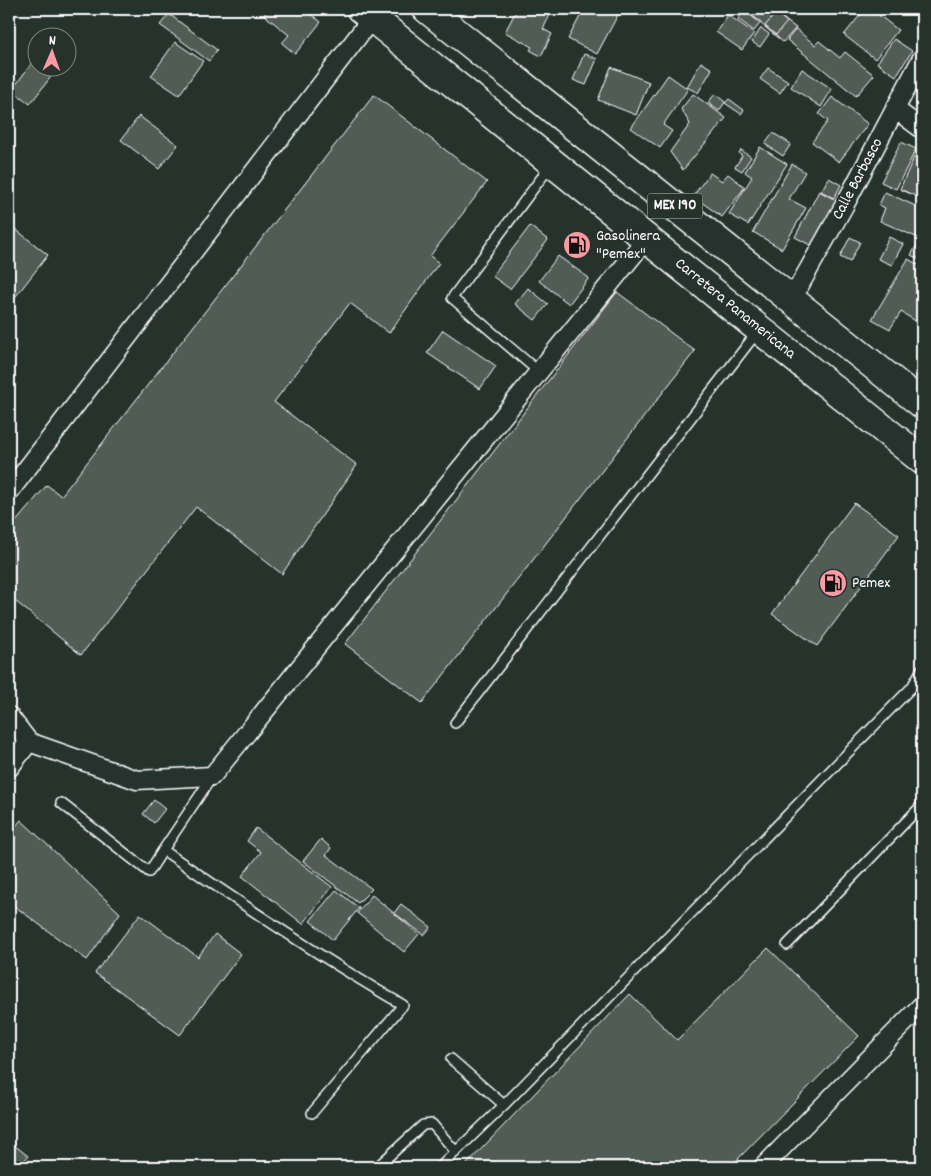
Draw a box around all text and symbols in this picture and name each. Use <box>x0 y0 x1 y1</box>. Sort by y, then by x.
north arrow <box>28 28 78 78</box>
text: N <box>49 31 56 51</box>
street label: Calle Barbasco <box>827 134 889 224</box>
road number: MEX 190 <box>648 194 702 218</box>
place label: Gasolinera "Pemex" <box>596 225 661 266</box>
fuel station icon: Gasolinera "Pemex" <box>562 230 592 260</box>
street label: Carretera Panamericana <box>670 253 801 365</box>
fuel station icon: Pemex <box>818 568 848 598</box>
place label: Pemex <box>852 572 890 595</box>

